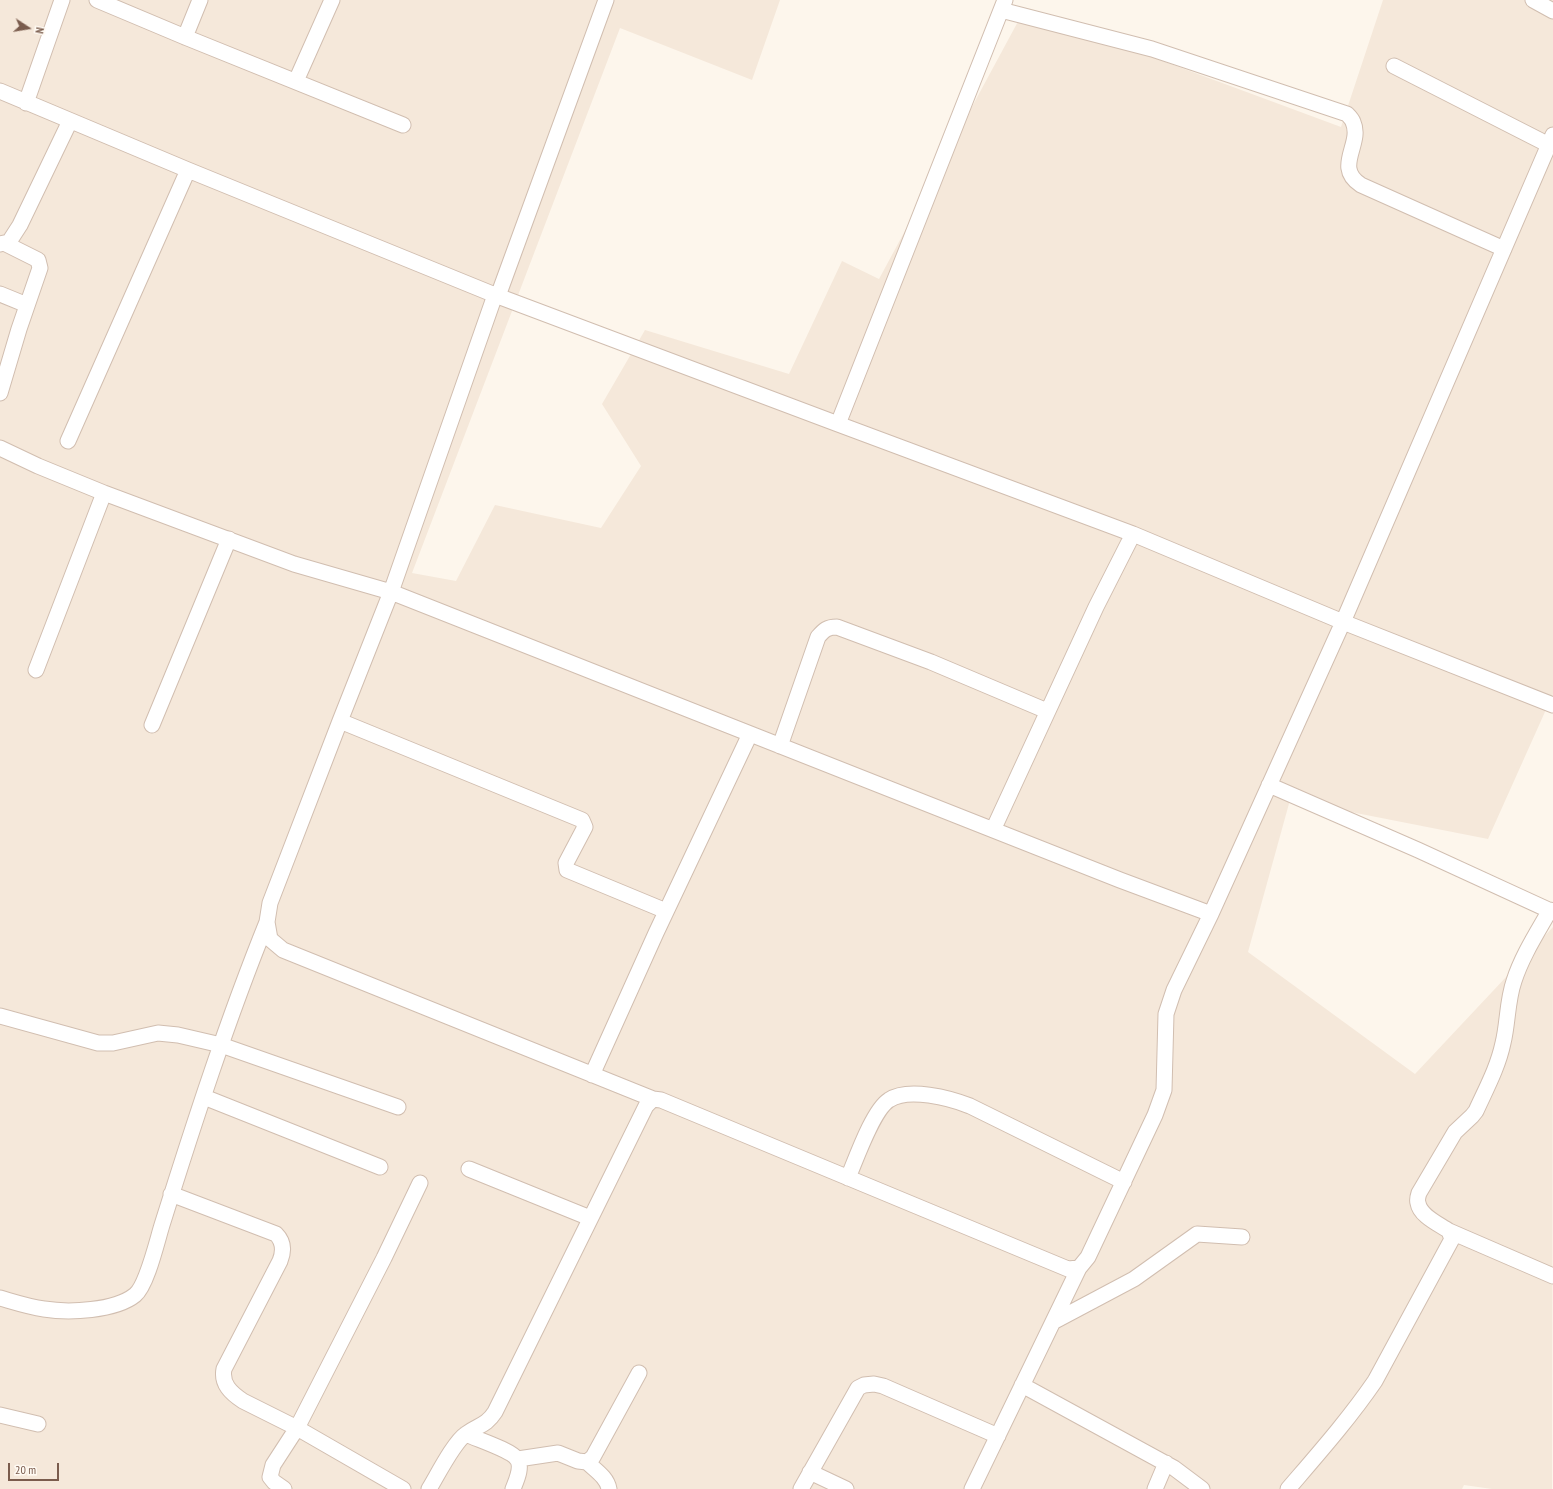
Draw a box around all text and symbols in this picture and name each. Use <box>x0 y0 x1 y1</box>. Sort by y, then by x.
north arrow <box>8 8 48 48</box>
text: N <box>32 26 47 35</box>
scale bar <box>10 1455 61 1481</box>
text: 20 m <box>15 1462 36 1477</box>

